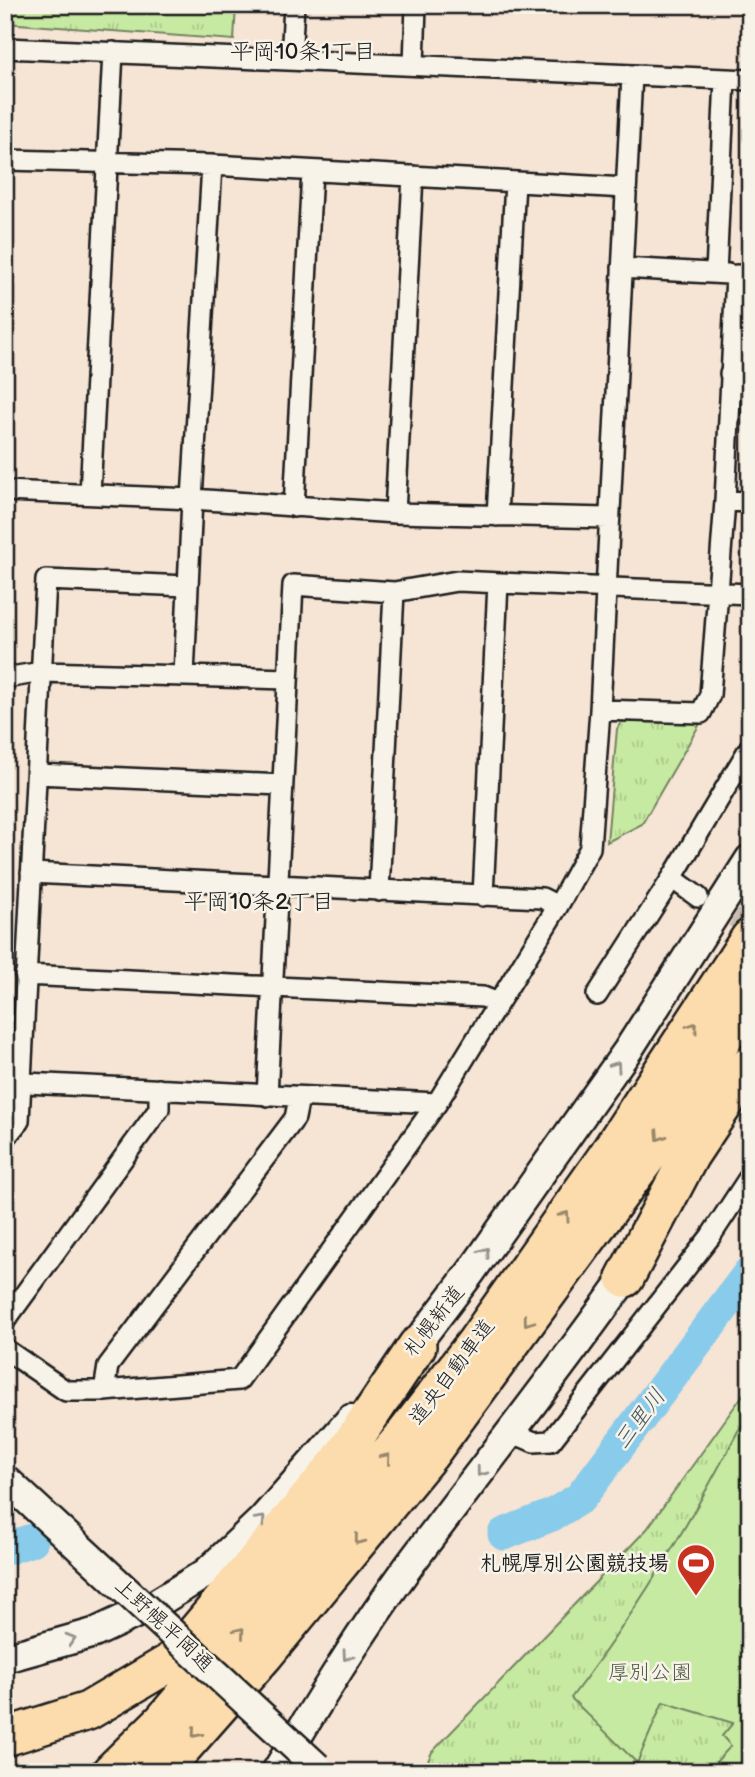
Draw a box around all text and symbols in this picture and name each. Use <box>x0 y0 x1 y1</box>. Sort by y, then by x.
district label: 平岡10条1丁目 <box>230 38 376 66</box>
district label: 平岡10条2丁目 <box>184 888 335 916</box>
one-way arrow <box>684 1022 697 1035</box>
one-way arrow <box>608 1061 620 1074</box>
one-way arrow <box>655 1129 668 1142</box>
one-way arrow <box>557 1211 569 1224</box>
one-way arrow <box>477 1247 489 1260</box>
street label: 札幌新道 <box>398 1280 470 1362</box>
street label: 道央自動車道 <box>404 1314 500 1430</box>
one-way arrow <box>523 1314 536 1326</box>
water label: 三里川 <box>608 1383 672 1455</box>
one-way arrow <box>378 1453 390 1466</box>
one-way arrow <box>477 1464 489 1477</box>
one-way arrow <box>252 1515 265 1528</box>
one-way arrow <box>354 1533 367 1545</box>
sports icon: 札幌厚別公園競技場 <box>675 1542 717 1597</box>
place label: 札幌厚別公園競技場 <box>480 1551 669 1576</box>
street label: 上野幌平岡通 <box>109 1573 219 1677</box>
one-way arrow <box>232 1627 244 1640</box>
one-way arrow <box>65 1633 77 1647</box>
one-way arrow <box>343 1648 355 1661</box>
park label: 厚別公園 <box>608 1660 692 1685</box>
one-way arrow <box>192 1724 204 1737</box>

